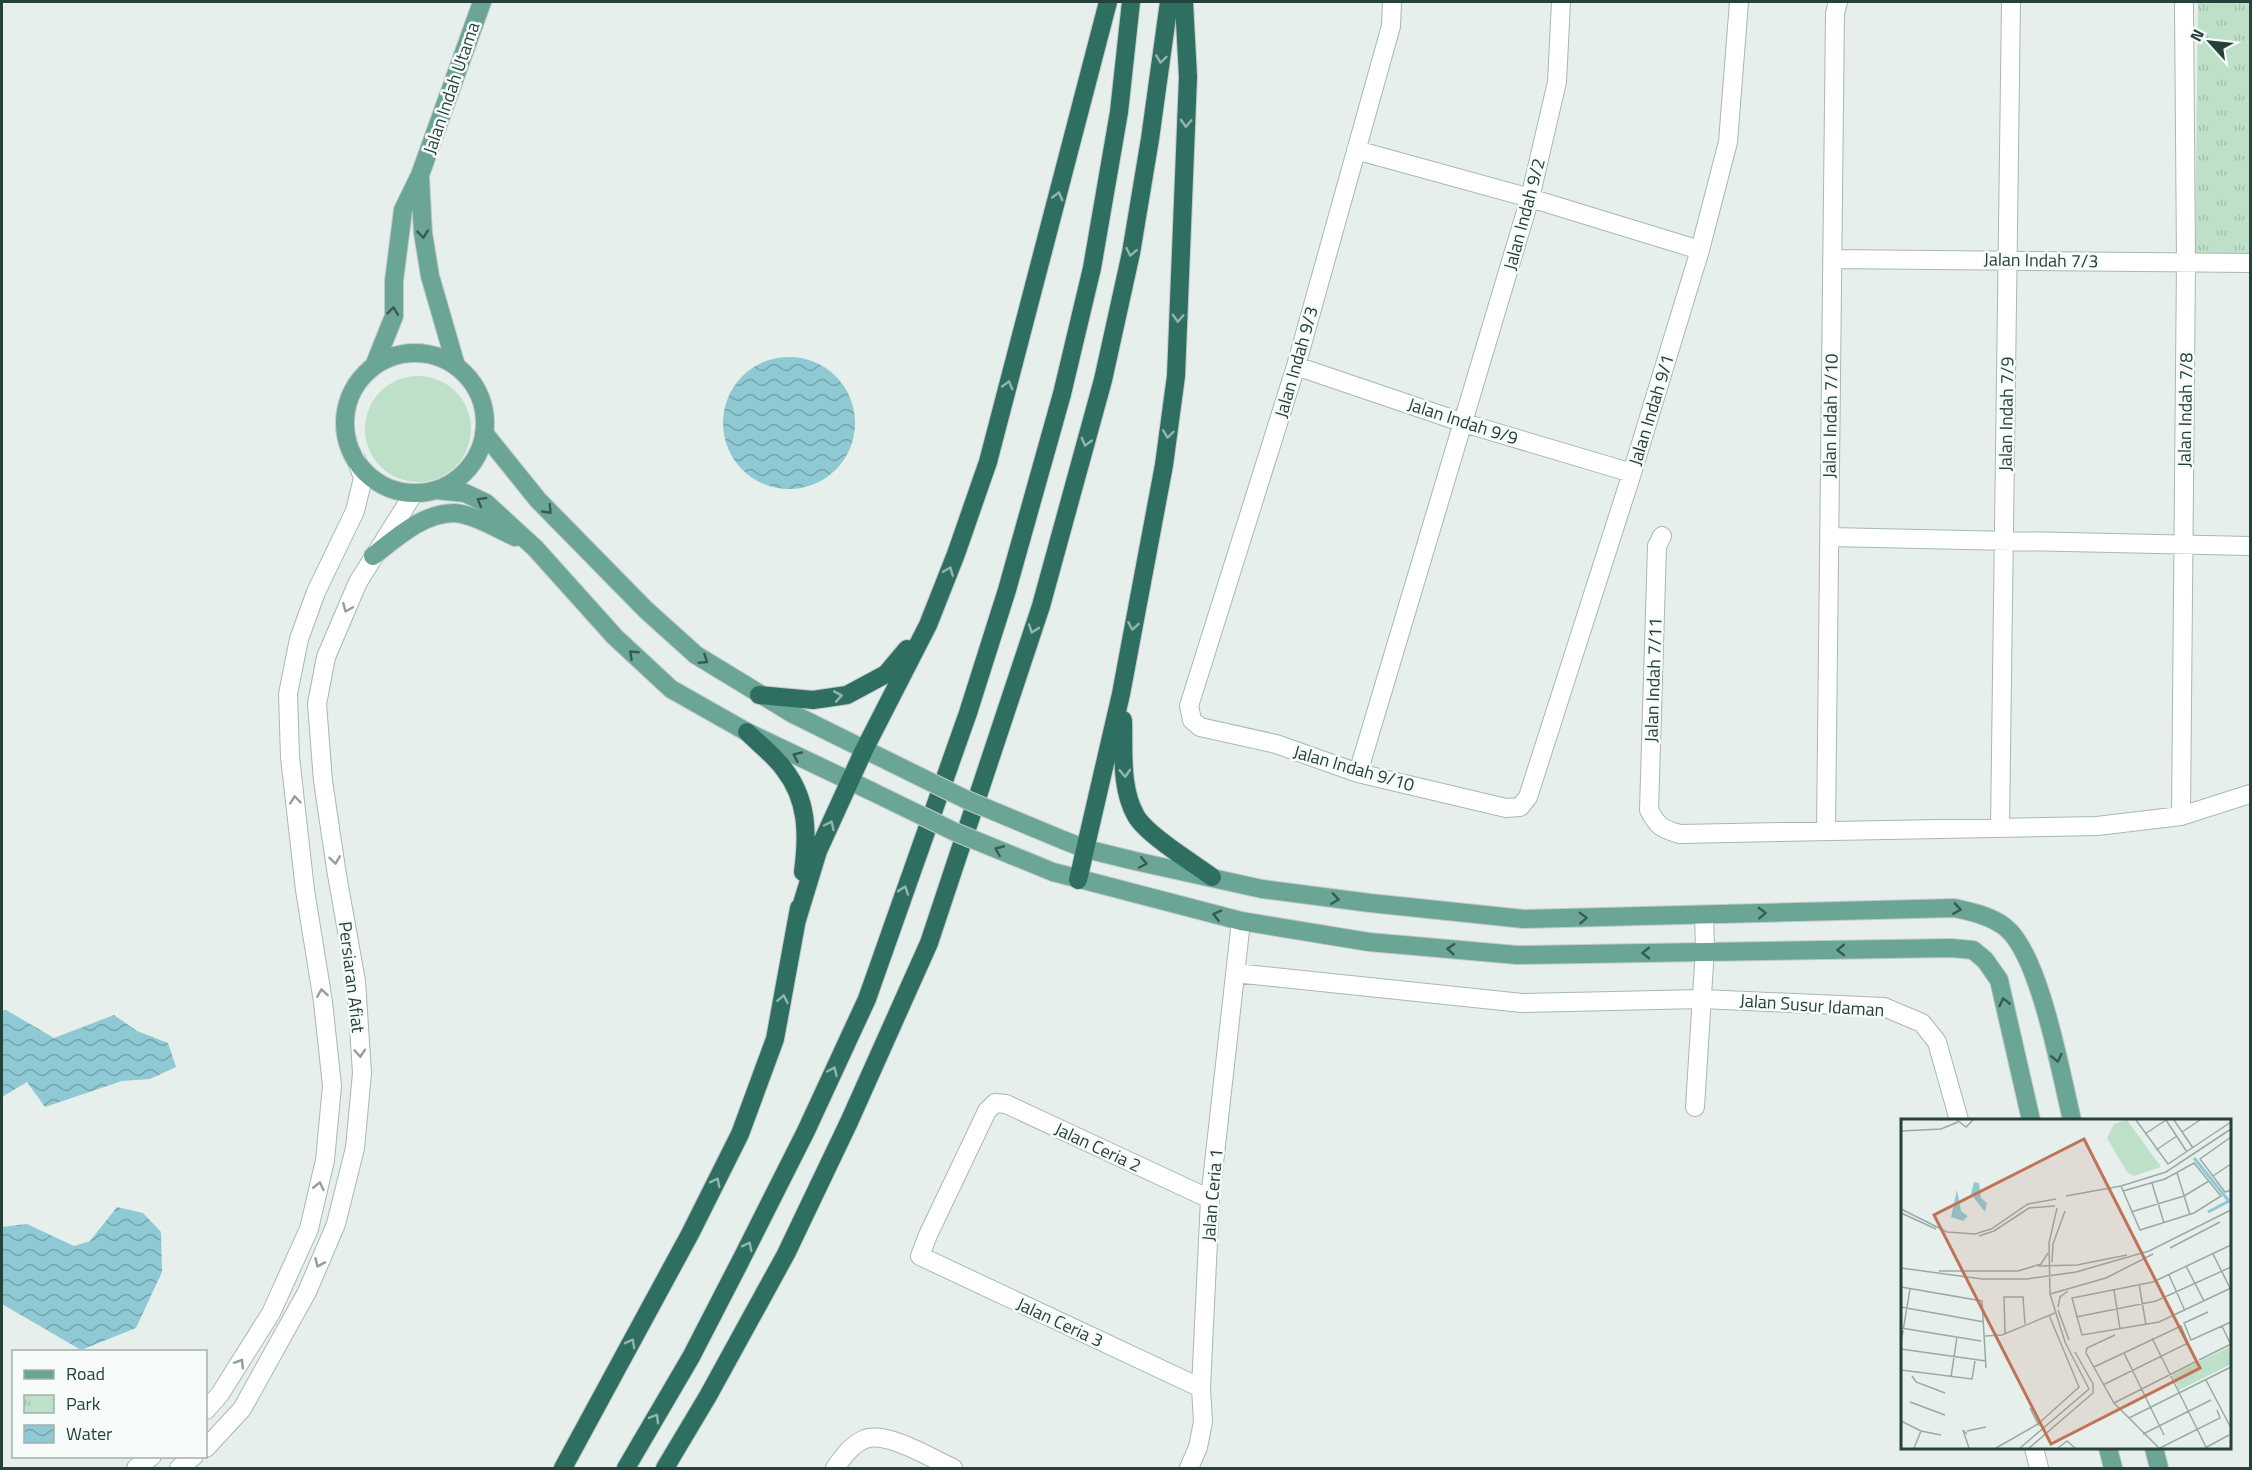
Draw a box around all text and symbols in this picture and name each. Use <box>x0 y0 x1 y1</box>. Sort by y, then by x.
north arrow <box>2180 12 2240 72</box>
street label: Jalan Indah Utama <box>416 18 486 158</box>
text: N <box>2183 25 2210 46</box>
one-way arrow <box>1155 55 1167 64</box>
one-way arrow <box>1180 118 1193 127</box>
street label: Jalan Indah 9/2 <box>1496 155 1552 273</box>
one-way arrow <box>1051 191 1063 202</box>
one-way arrow <box>417 229 429 238</box>
street label: Jalan Indah 7/3 <box>1983 245 2099 275</box>
one-way arrow <box>1125 247 1138 257</box>
street label: Jalan Indah 9/3 <box>1267 303 1325 421</box>
one-way arrow <box>386 307 399 316</box>
one-way arrow <box>1172 313 1185 322</box>
street label: Jalan Indah 9/1 <box>1621 351 1681 469</box>
street label: Jalan Indah 7/8 <box>2170 352 2200 468</box>
street label: Jalan Indah 7/10 <box>1815 353 1845 479</box>
street label: Jalan Indah 7/9 <box>1991 356 2021 472</box>
one-way arrow <box>1001 380 1014 390</box>
street label: Jalan Indah 9/9 <box>1404 390 1522 452</box>
one-way arrow <box>1162 430 1174 439</box>
one-way arrow <box>1081 436 1093 447</box>
one-way arrow <box>477 497 487 509</box>
one-way arrow <box>541 503 552 514</box>
one-way arrow <box>942 566 954 577</box>
one-way arrow <box>342 602 354 613</box>
street label: Jalan Indah 7/11 <box>1637 617 1669 743</box>
one-way arrow <box>1127 621 1140 631</box>
one-way arrow <box>1028 624 1040 634</box>
one-way arrow <box>629 650 640 661</box>
one-way arrow <box>698 652 708 664</box>
one-way arrow <box>834 690 843 702</box>
street label: Jalan Indah 9/10 <box>1290 738 1418 798</box>
one-way arrow <box>793 751 804 763</box>
one-way arrow <box>1118 769 1131 778</box>
one-way arrow <box>289 795 302 804</box>
one-way arrow <box>823 820 835 831</box>
one-way arrow <box>994 845 1005 857</box>
one-way arrow <box>328 856 340 865</box>
one-way arrow <box>1138 856 1148 869</box>
one-way arrow <box>897 885 910 896</box>
one-way arrow <box>1330 892 1339 904</box>
one-way arrow <box>1952 903 1962 915</box>
one-way arrow <box>1758 907 1767 919</box>
one-way arrow <box>1212 910 1223 922</box>
one-way arrow <box>1578 912 1587 924</box>
street label: Persiaran Afiat <box>332 920 372 1035</box>
one-way arrow <box>1446 943 1456 956</box>
one-way arrow <box>1836 944 1845 956</box>
one-way arrow <box>1641 947 1650 959</box>
street label: Jalan Susur Idaman <box>1739 986 1885 1024</box>
one-way arrow <box>316 988 329 998</box>
one-way arrow <box>776 995 788 1004</box>
one-way arrow <box>1998 997 2011 1007</box>
one-way arrow <box>354 1049 367 1058</box>
one-way arrow <box>2050 1053 2063 1063</box>
one-way arrow <box>826 1067 838 1078</box>
street label: Jalan Ceria 2 <box>1050 1115 1146 1179</box>
inset map <box>1901 1119 2231 1449</box>
street label: Jalan Ceria 1 <box>1195 1148 1229 1242</box>
one-way arrow <box>709 1177 720 1188</box>
one-way arrow <box>311 1182 324 1192</box>
one-way arrow <box>740 1242 752 1253</box>
one-way arrow <box>314 1257 326 1268</box>
street label: Jalan Ceria 3 <box>1012 1290 1108 1354</box>
one-way arrow <box>624 1339 635 1349</box>
legend <box>12 1350 207 1458</box>
one-way arrow <box>232 1359 244 1369</box>
text: Road <box>66 1360 105 1387</box>
text: Park <box>66 1390 101 1417</box>
one-way arrow <box>648 1414 660 1424</box>
text: Water <box>66 1420 112 1447</box>

